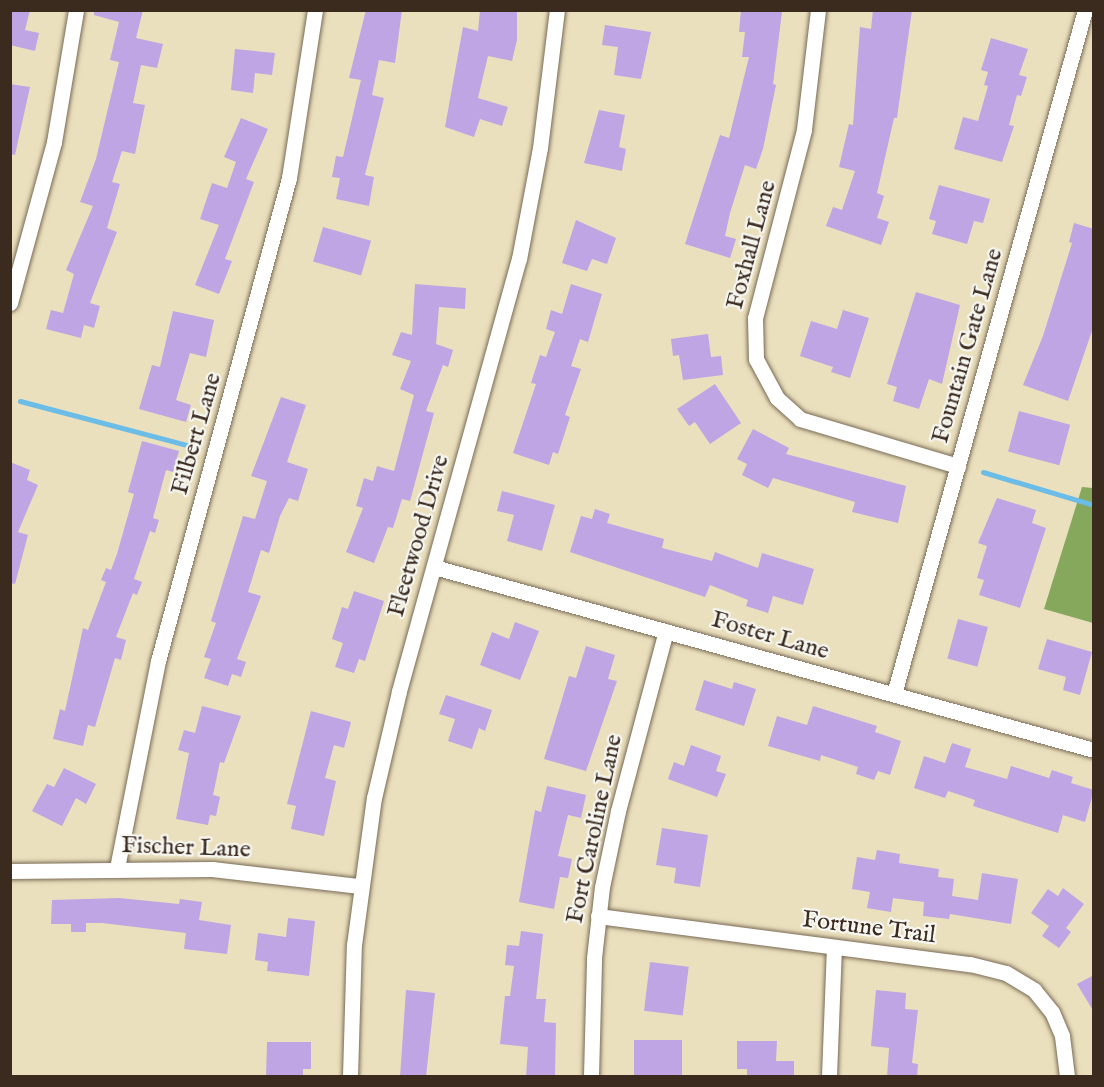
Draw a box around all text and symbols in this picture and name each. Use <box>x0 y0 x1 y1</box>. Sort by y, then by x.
street label: Foxhall Lane <box>721 177 783 313</box>
street label: Fountain Gate Lane <box>926 245 1010 447</box>
street label: Filbert Lane <box>166 370 228 498</box>
street label: Fleetwood Drive <box>382 452 456 620</box>
street label: Foster Lane <box>708 605 832 667</box>
street label: Fort Caroline Lane <box>561 732 629 926</box>
street label: Fischer Lane <box>121 831 251 865</box>
street label: Fortune Trail <box>801 906 937 950</box>

